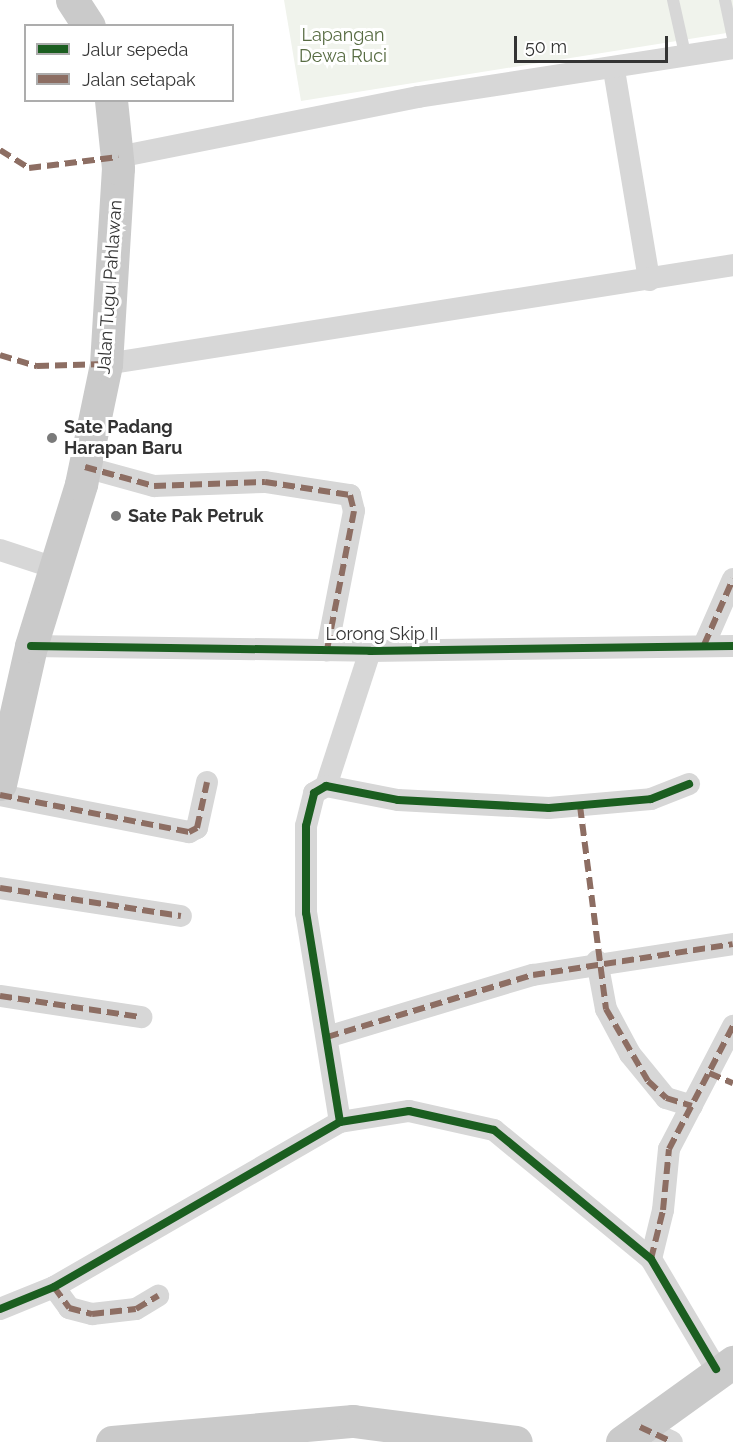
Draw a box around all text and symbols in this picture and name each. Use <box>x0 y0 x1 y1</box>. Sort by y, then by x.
legend <box>24 24 234 102</box>
scale bar <box>517 24 672 62</box>
park label: Lapangan Dewa Ruci <box>299 25 387 68</box>
text: 50 m <box>525 36 567 57</box>
text: Jalur sepeda <box>82 39 188 60</box>
text: Jalan setapak <box>82 69 196 90</box>
street label: Jalan Tugu Pahlawan <box>93 199 127 375</box>
place label: Sate Padang Harapan Baru <box>64 417 182 460</box>
marker: Sate Padang Harapan Baru <box>45 431 59 445</box>
place label: Sate Pak Petruk <box>128 505 264 527</box>
marker: Sate Pak Petruk <box>109 509 123 523</box>
street label: Lorong Skip II <box>326 623 438 645</box>

